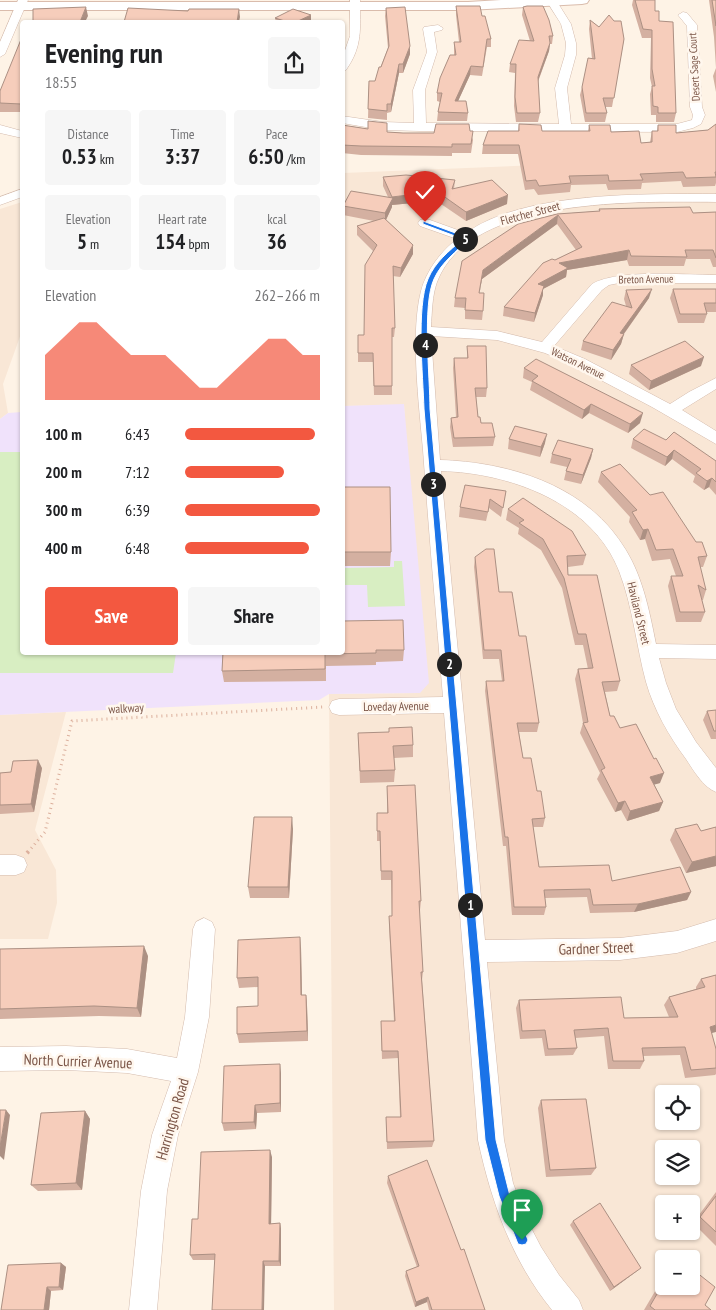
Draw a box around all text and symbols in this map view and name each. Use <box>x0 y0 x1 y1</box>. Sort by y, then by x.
street label: Desert Sage Court <box>685 32 703 102</box>
text: Evening run <box>45 34 163 71</box>
button: share <box>268 37 320 89</box>
text: 18:55 <box>45 72 77 92</box>
text: Distance <box>68 125 109 143</box>
text: Time <box>170 125 195 143</box>
text: Pace <box>266 125 288 143</box>
text: 0.53 <box>62 143 97 170</box>
text: 3:37 <box>165 143 200 170</box>
text: 6:50 <box>248 143 284 170</box>
text: km <box>97 150 114 168</box>
text: /km <box>284 150 305 168</box>
pin <box>404 171 446 222</box>
icon: check <box>411 178 439 206</box>
street label: Fletcher Street <box>499 198 562 228</box>
text: Elevation <box>66 210 111 228</box>
text: Heart rate <box>158 210 207 228</box>
text: kcal <box>267 210 286 228</box>
pin: 5 <box>452 226 478 252</box>
text: 5 <box>77 228 87 255</box>
text: 154 <box>155 228 185 255</box>
text: 36 <box>267 228 287 255</box>
text: 5 <box>462 230 469 248</box>
text: m <box>87 235 99 253</box>
text: bpm <box>185 235 210 253</box>
street label: Breton Avenue <box>618 272 674 286</box>
text: Elevation <box>45 285 96 305</box>
text: 262–266 m <box>255 285 320 305</box>
pin: 4 <box>412 332 438 358</box>
text: 4 <box>422 336 429 354</box>
street label: Watson Avenue <box>549 344 607 382</box>
text: 100 m <box>45 424 82 444</box>
text: 6:43 <box>125 424 150 444</box>
text: 200 m <box>45 462 82 482</box>
text: 7:12 <box>125 462 150 482</box>
pin: 3 <box>420 472 446 496</box>
text: 3 <box>430 475 437 493</box>
text: 300 m <box>45 500 82 520</box>
text: 6:39 <box>125 500 150 520</box>
text: 400 m <box>45 538 82 558</box>
text: 6:48 <box>125 538 150 558</box>
street label: Haviland Street <box>624 580 654 647</box>
button: Save <box>45 587 178 645</box>
button: Share <box>188 587 320 645</box>
pin: 2 <box>436 652 462 676</box>
text: 2 <box>446 655 453 673</box>
street label: Loveday Avenue <box>363 698 429 714</box>
street label: walkway <box>108 700 145 716</box>
pin: 1 <box>458 892 482 918</box>
text: 1 <box>467 896 474 914</box>
street label: Gardner Street <box>558 937 634 959</box>
street label: North Currier Avenue <box>23 1050 133 1072</box>
street label: Harrington Road <box>151 1076 193 1162</box>
map controls <box>655 1085 700 1295</box>
button: locate <box>655 1085 700 1130</box>
button: layers <box>655 1140 700 1185</box>
pin <box>501 1189 543 1240</box>
button: + <box>655 1195 700 1240</box>
icon: arrive <box>508 1196 536 1224</box>
button: − <box>655 1250 700 1295</box>

